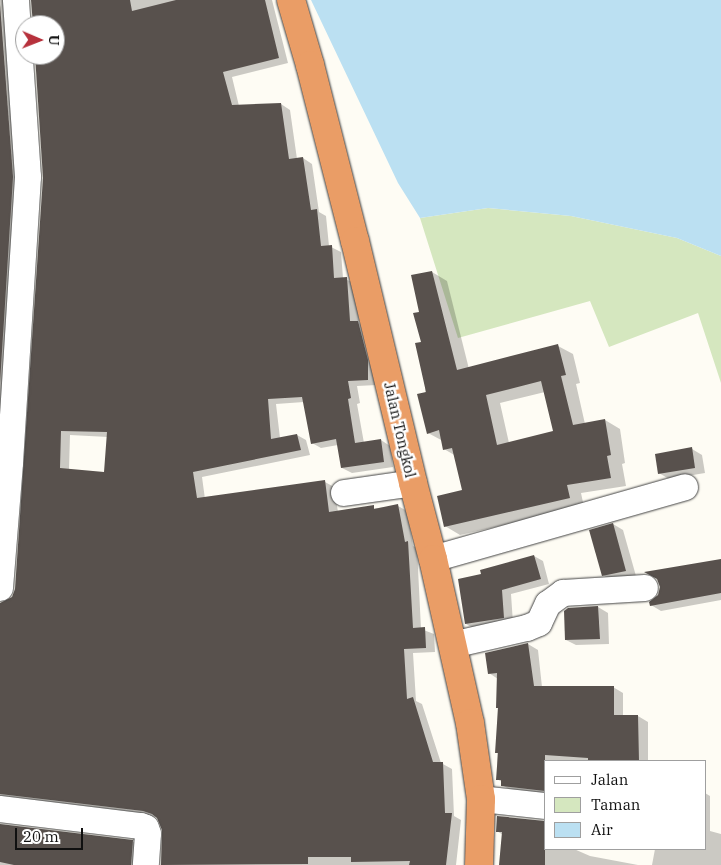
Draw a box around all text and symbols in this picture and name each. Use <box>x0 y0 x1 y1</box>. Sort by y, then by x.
north arrow <box>15 15 65 65</box>
text: U <box>45 35 63 46</box>
street label: Jalan Tongkol <box>380 380 420 480</box>
legend <box>544 760 706 850</box>
text: Jalan <box>591 770 628 789</box>
text: Taman <box>591 795 640 814</box>
scale bar <box>18 818 85 850</box>
text: Air <box>591 820 613 839</box>
text: 20 m <box>23 827 59 846</box>

